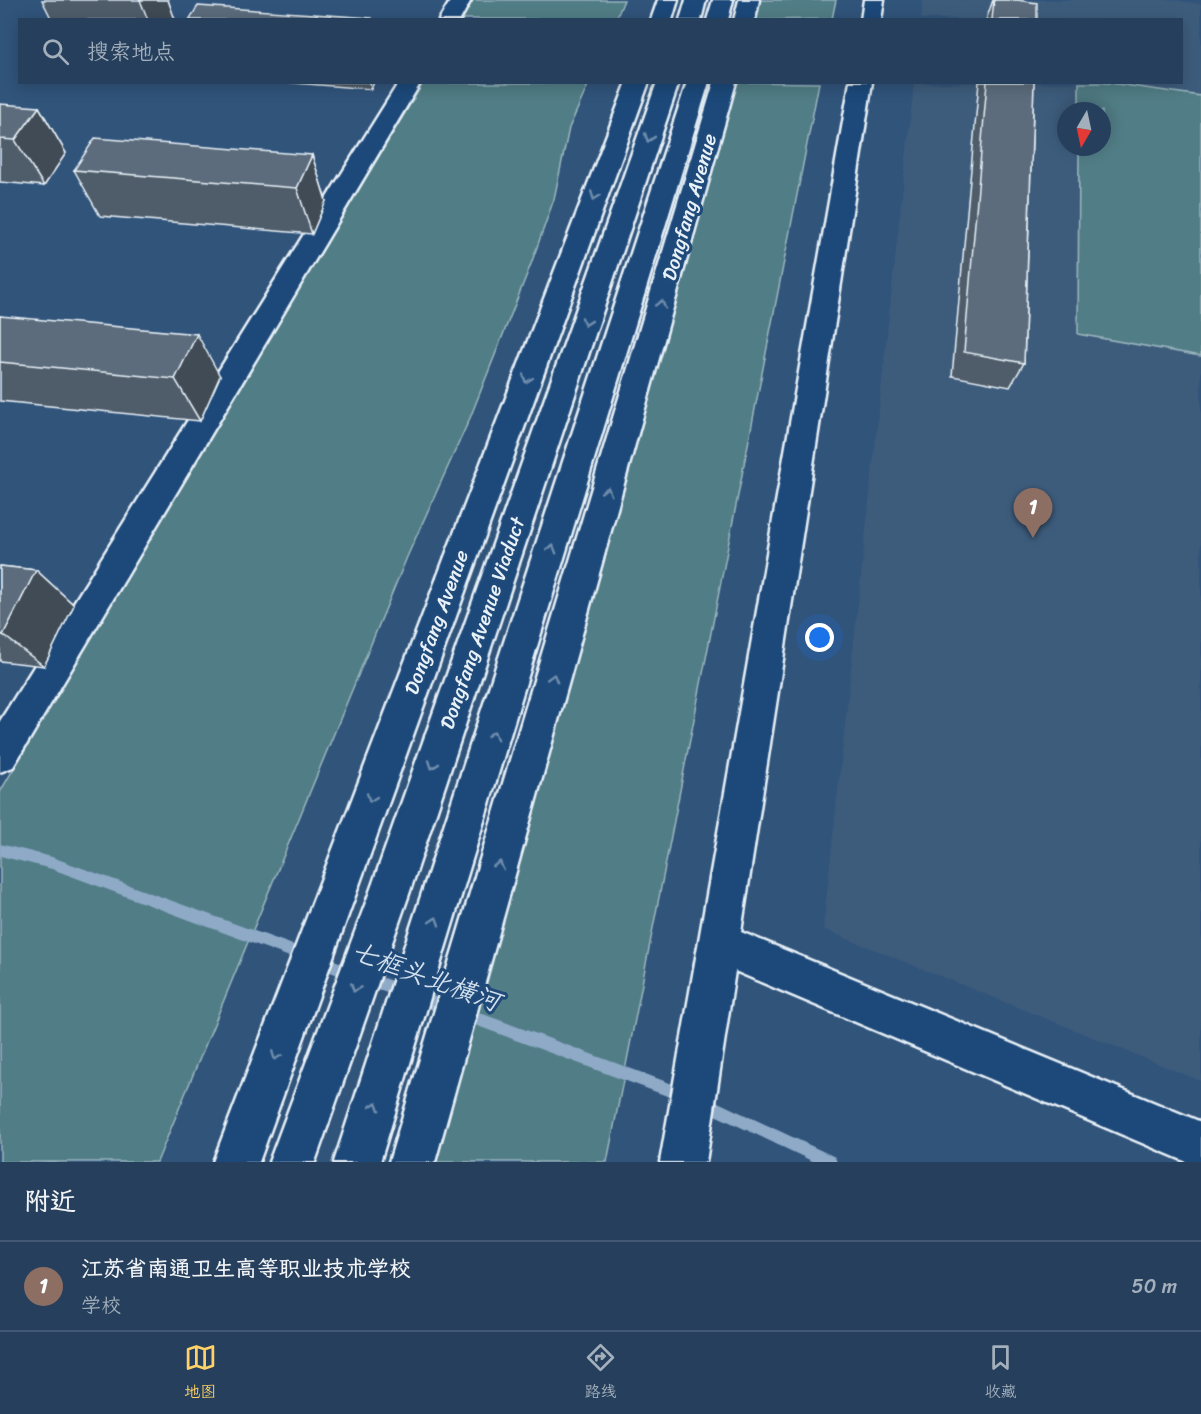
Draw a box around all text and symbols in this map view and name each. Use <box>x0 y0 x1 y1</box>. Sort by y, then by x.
search box <box>18 18 1183 84</box>
text: 搜索地点 <box>87 32 175 71</box>
icon: search <box>39 35 72 68</box>
north arrow <box>1057 102 1111 156</box>
street label: Dongfang Avenue <box>652 129 727 285</box>
one-way arrow <box>644 132 656 143</box>
one-way arrow <box>590 191 603 201</box>
one-way arrow <box>654 299 666 309</box>
one-way arrow <box>580 316 593 327</box>
one-way arrow <box>522 373 534 384</box>
one-way arrow <box>600 486 612 497</box>
pin: 1 <box>1014 488 1052 538</box>
street label: Dongfang Avenue Viaduct <box>430 511 536 734</box>
one-way arrow <box>544 544 557 554</box>
street label: Dongfang Avenue <box>394 545 479 699</box>
your location <box>805 623 834 652</box>
one-way arrow <box>546 673 558 684</box>
one-way arrow <box>486 730 498 741</box>
one-way arrow <box>428 759 441 770</box>
one-way arrow <box>366 792 378 803</box>
one-way arrow <box>491 861 504 871</box>
one-way arrow <box>428 916 440 927</box>
water label: 七框头北横河 <box>345 928 511 1026</box>
one-way arrow <box>349 983 362 993</box>
one-way arrow <box>271 1050 284 1061</box>
one-way arrow <box>368 1101 381 1112</box>
text: 附近 <box>24 1178 76 1224</box>
text: 江苏省南通卫生高等职业技术学校 <box>81 1249 411 1288</box>
text: 1 <box>39 1269 48 1304</box>
text: 50 m <box>1132 1269 1177 1304</box>
text: 学校 <box>81 1288 121 1323</box>
tab: 地图 <box>184 1341 217 1406</box>
tab: 路线 <box>584 1341 617 1406</box>
tab: 收藏 <box>984 1341 1017 1406</box>

